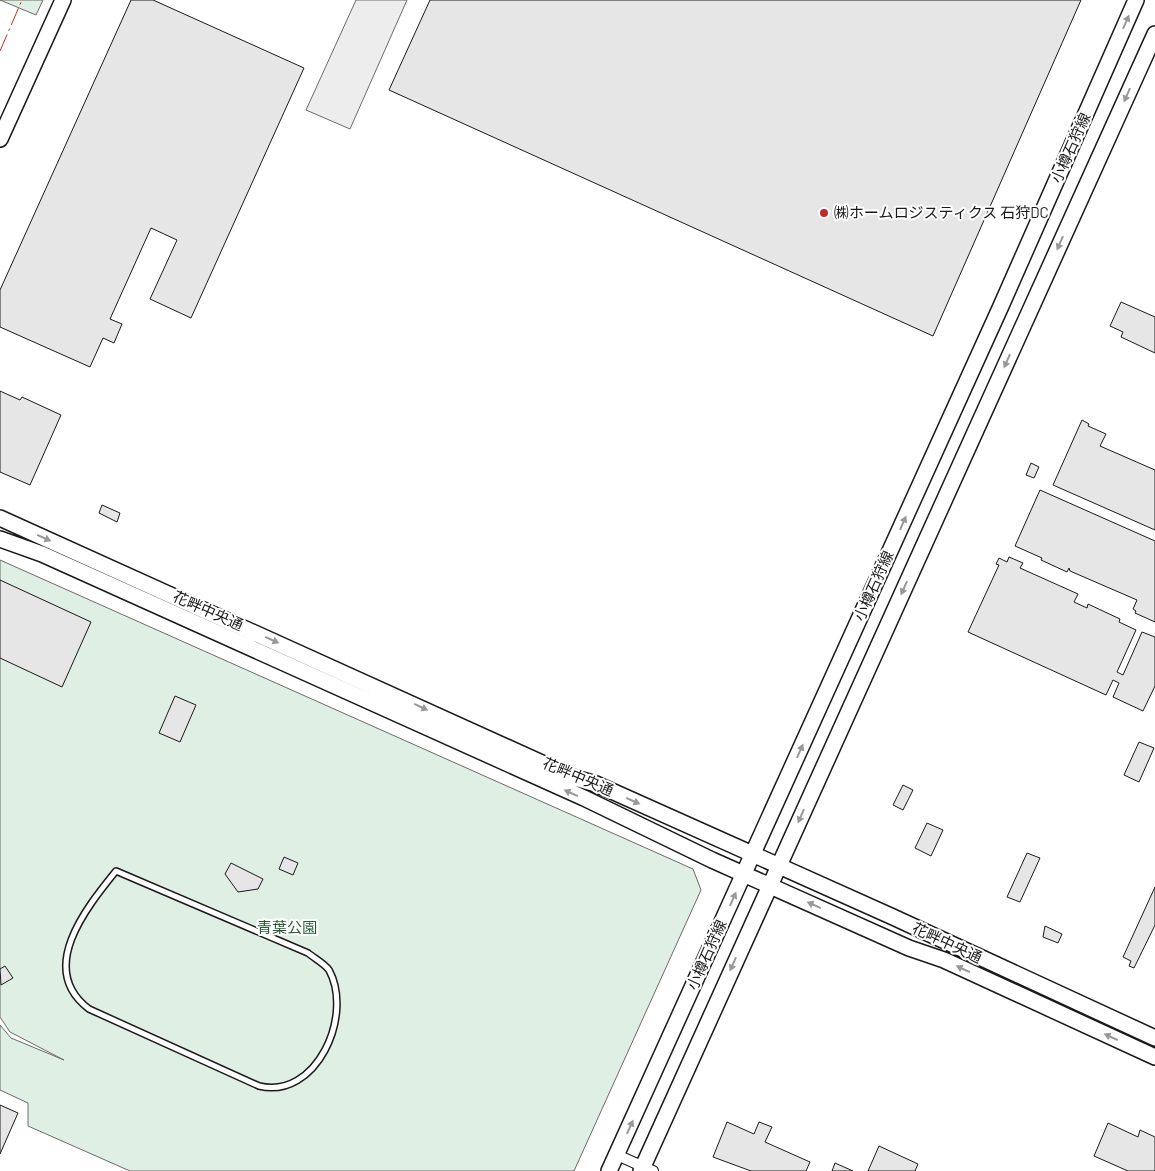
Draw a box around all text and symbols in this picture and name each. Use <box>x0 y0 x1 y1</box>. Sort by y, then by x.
one-way arrow <box>1123 15 1131 29</box>
one-way arrow <box>1123 88 1131 102</box>
street label: 小樽石狩線 <box>1047 110 1094 186</box>
place label: ㈱ホームロジスティクス 石狩DC <box>834 203 1049 221</box>
marker: ㈱ホームロジスティクス 石狩DC <box>818 207 830 219</box>
one-way arrow <box>1056 236 1064 250</box>
one-way arrow <box>1003 354 1011 368</box>
one-way arrow <box>899 516 907 530</box>
one-way arrow <box>37 534 51 542</box>
street label: 小樽石狩線 <box>850 548 897 624</box>
one-way arrow <box>900 581 908 595</box>
street label: 花畔中央通 <box>170 587 246 634</box>
one-way arrow <box>265 636 279 644</box>
one-way arrow <box>413 703 428 711</box>
one-way arrow <box>796 744 804 758</box>
street label: 花畔中央通 <box>540 753 616 799</box>
one-way arrow <box>564 788 578 796</box>
one-way arrow <box>626 797 640 805</box>
one-way arrow <box>796 809 804 823</box>
one-way arrow <box>729 892 737 906</box>
one-way arrow <box>807 901 821 909</box>
street label: 小樽石狩線 <box>683 917 730 993</box>
park label: 青葉公園 <box>257 918 317 936</box>
street label: 花畔中央通 <box>910 918 985 966</box>
one-way arrow <box>729 957 737 971</box>
one-way arrow <box>956 965 970 973</box>
one-way arrow <box>1104 1032 1118 1040</box>
one-way arrow <box>626 1120 634 1134</box>

